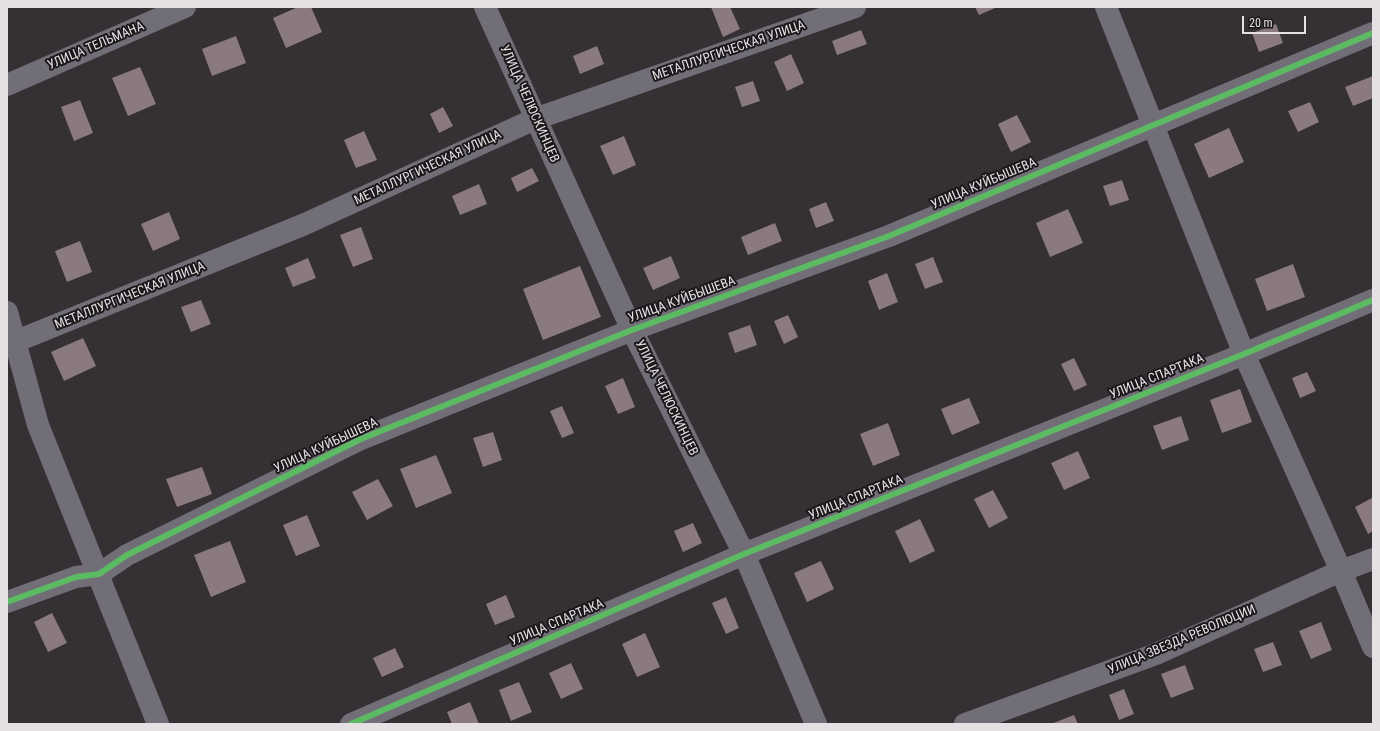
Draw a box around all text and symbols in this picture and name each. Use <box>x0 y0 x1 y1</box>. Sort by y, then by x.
scale bar <box>1244 8 1308 34</box>
text: 20 m <box>1249 16 1273 30</box>
street label: МЕТАЛЛУРГИЧЕСКАЯ УЛИЦА <box>651 18 807 84</box>
street label: УЛИЦА ТЕЛЬМАНА <box>45 19 147 73</box>
street label: УЛИЦА ЧЕЛЮСКИНЦЕВ <box>496 43 562 165</box>
street label: МЕТАЛЛУРГИЧЕСКАЯ УЛИЦА <box>352 127 504 209</box>
street label: УЛИЦА КУЙБЫШЕВА <box>929 155 1039 213</box>
street label: МЕТАЛЛУРГИЧЕСКАЯ УЛИЦА <box>53 259 207 333</box>
street label: УЛИЦА КУЙБЫШЕВА <box>626 273 738 327</box>
street label: УЛИЦА ЧЕЛЮСКИНЦЕВ <box>631 338 701 458</box>
street label: УЛИЦА СПАРТАКА <box>1108 351 1206 403</box>
street label: УЛИЦА КУЙБЫШЕВА <box>272 415 380 477</box>
street label: УЛИЦА СПАРТАКА <box>807 472 905 524</box>
street label: УЛИЦА СПАРТАКА <box>508 596 606 650</box>
street label: УЛИЦА ЗВЕЗДА РЕВОЛЮЦИИ <box>1106 602 1258 678</box>

